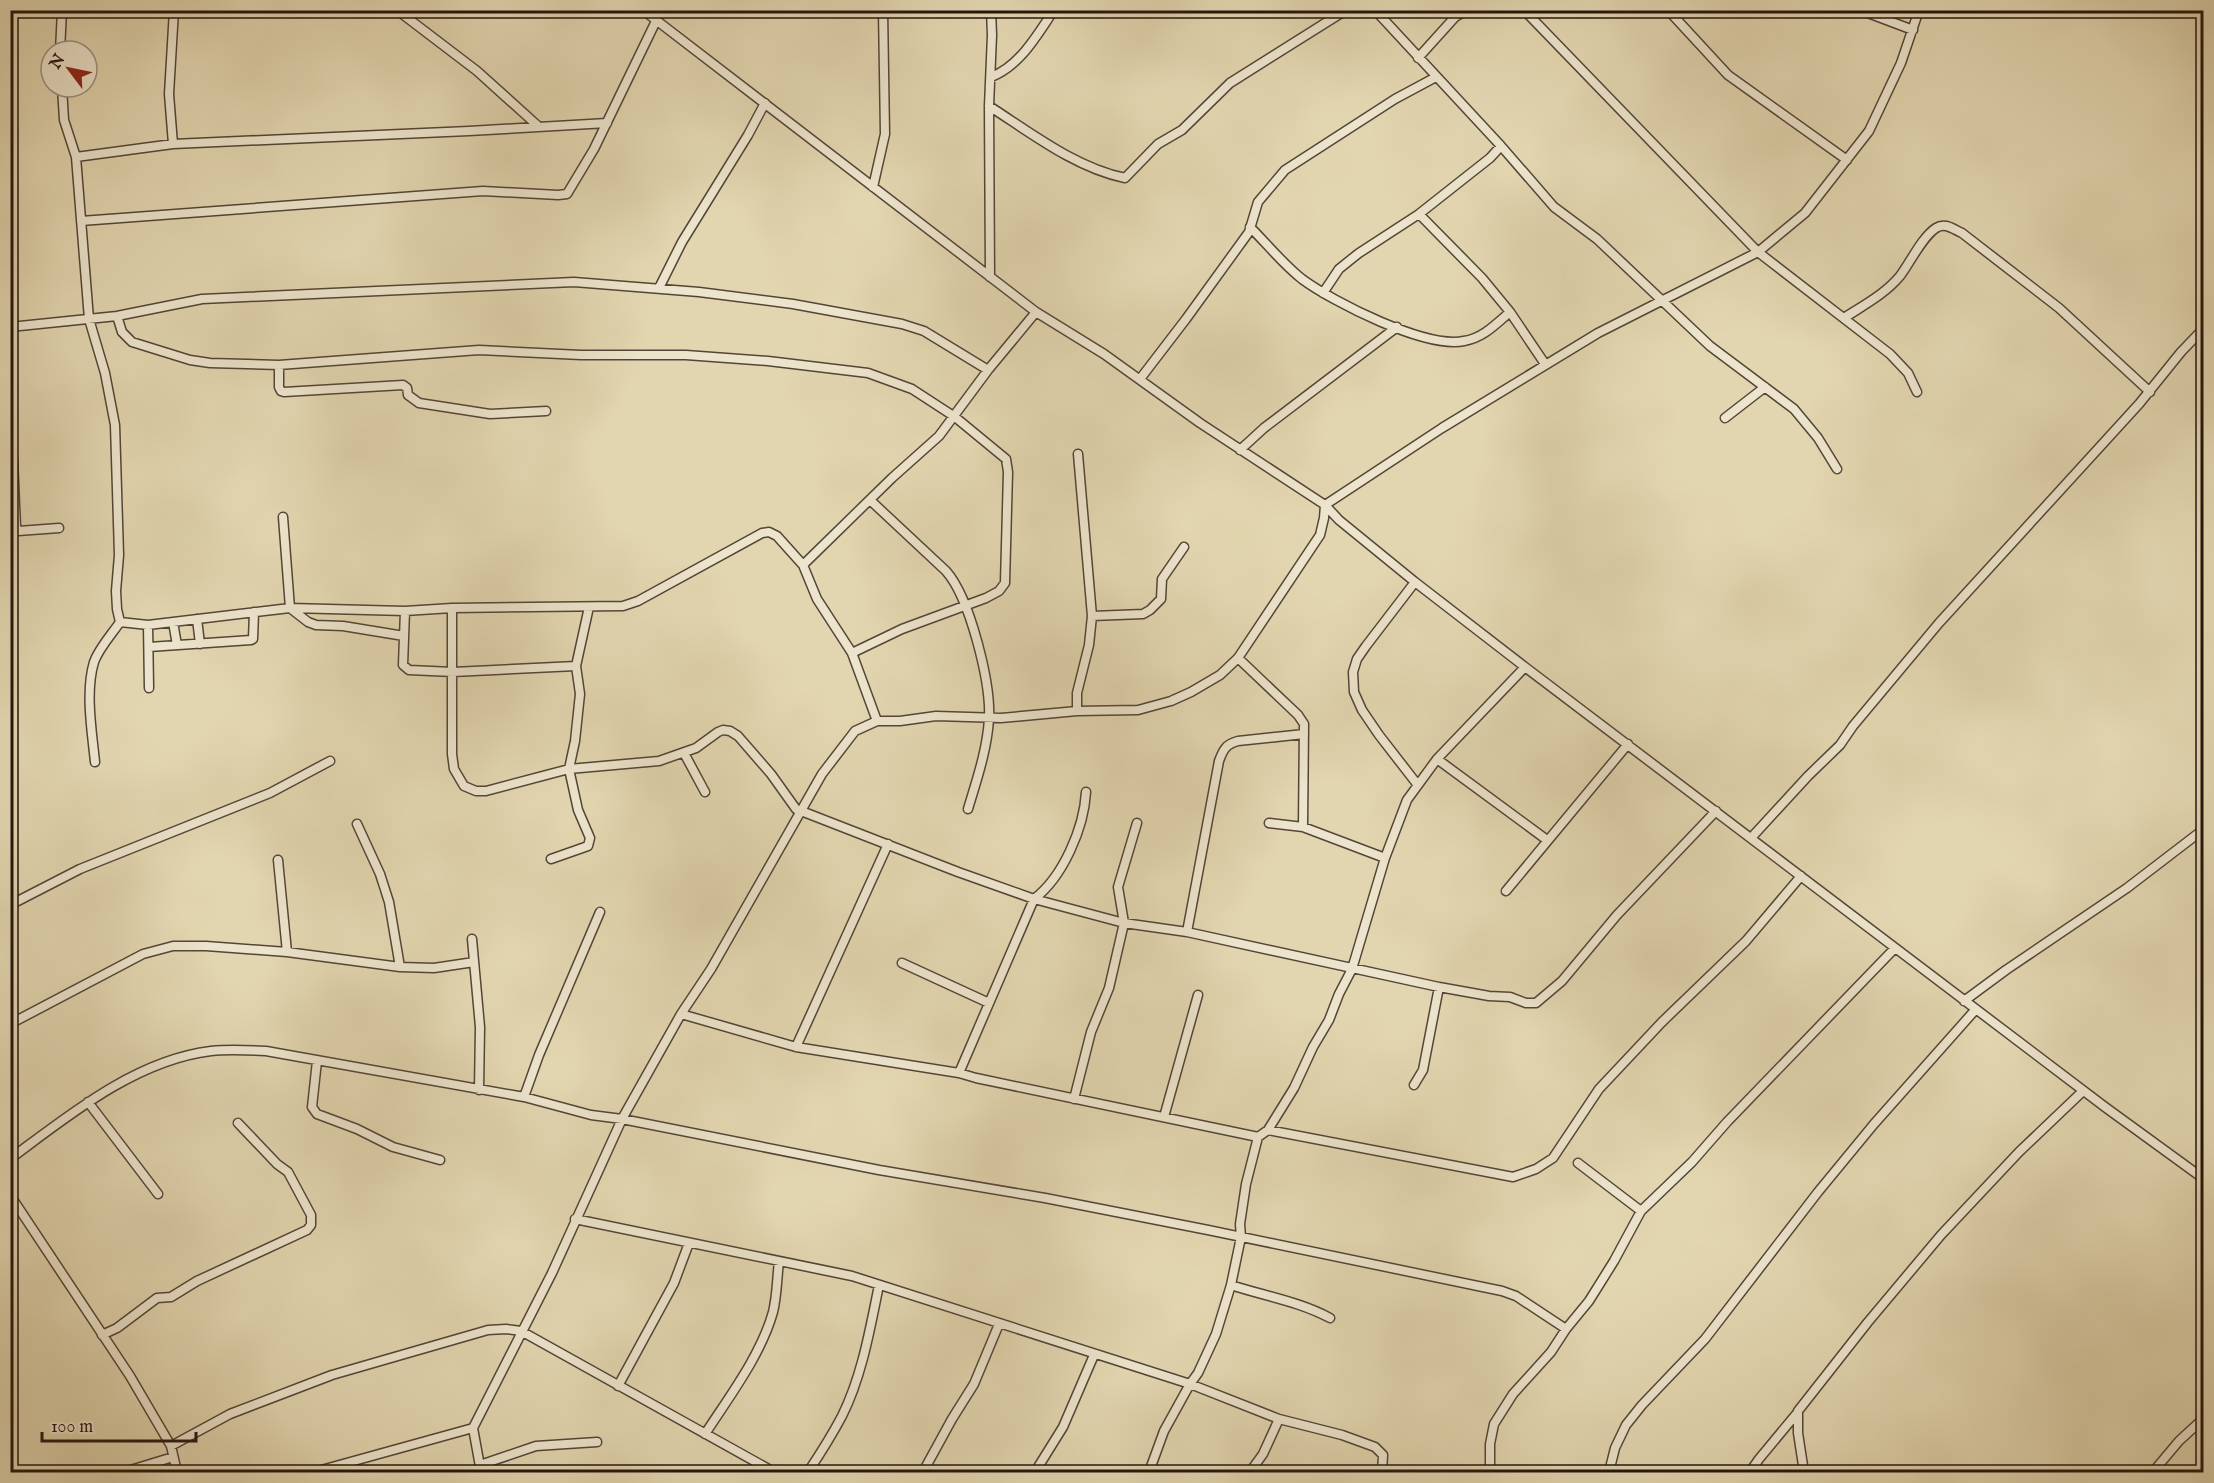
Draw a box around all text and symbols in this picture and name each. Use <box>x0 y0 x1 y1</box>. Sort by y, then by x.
north arrow <box>39 39 99 99</box>
text: N <box>45 51 70 74</box>
scale bar <box>42 1405 196 1443</box>
text: 100 m <box>51 1416 93 1439</box>

